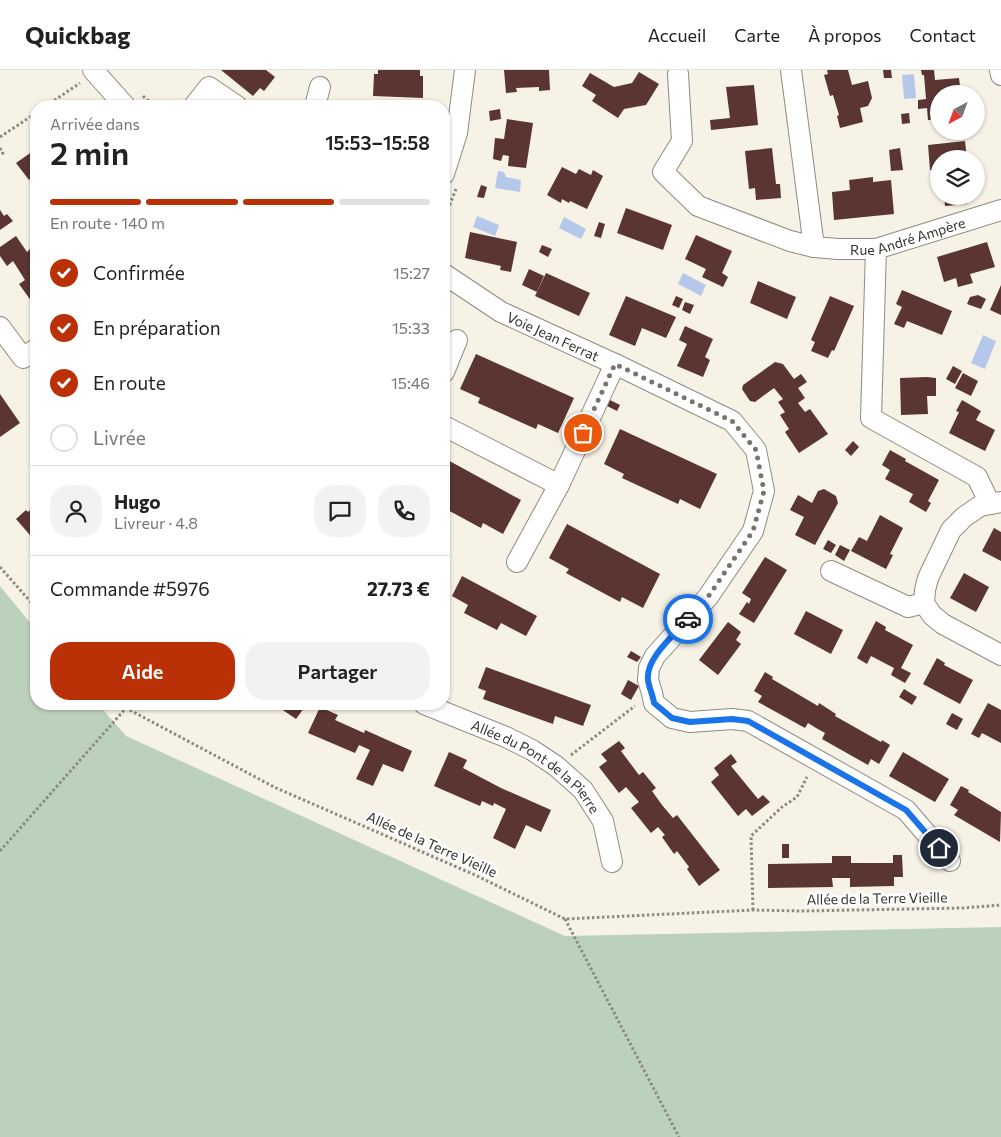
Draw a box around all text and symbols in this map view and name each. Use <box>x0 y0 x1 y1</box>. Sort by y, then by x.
text: Quickbag <box>25 20 130 49</box>
text: Accueil <box>648 24 706 46</box>
text: Carte <box>734 24 780 46</box>
text: À propos <box>808 24 882 46</box>
text: Contact <box>910 24 976 46</box>
north arrow <box>930 85 985 140</box>
map controls <box>930 85 985 205</box>
text: Arrivée dans <box>50 114 140 133</box>
text: 15:53–15:58 <box>325 131 430 154</box>
text: 2 min <box>50 132 129 172</box>
button: layers <box>930 150 985 205</box>
text: En route · 140 m <box>50 213 165 232</box>
street label: Rue André Ampère <box>850 213 967 258</box>
icon: check <box>50 259 78 287</box>
text: Confirmée <box>93 261 185 284</box>
text: 15:27 <box>393 263 430 282</box>
street label: Voie Jean Ferrat <box>505 307 602 364</box>
icon: check <box>50 314 78 342</box>
text: En préparation <box>93 316 221 339</box>
text: 15:33 <box>392 318 430 337</box>
icon: check <box>50 369 78 397</box>
text: En route <box>93 371 166 394</box>
text: 15:46 <box>391 373 430 392</box>
pin <box>562 412 604 454</box>
icon: bag <box>569 419 597 447</box>
text: Livrée <box>93 426 146 449</box>
button: person <box>50 485 102 537</box>
button: chat <box>314 485 366 537</box>
button: phone <box>378 485 430 537</box>
text: Hugo <box>114 490 161 513</box>
text: Livreur · 4.8 <box>114 513 198 532</box>
text: Commande #5976 <box>50 577 210 600</box>
text: 27.73 € <box>367 577 430 600</box>
courier <box>663 594 713 644</box>
icon: car <box>674 605 702 633</box>
button: Aide <box>50 642 235 700</box>
button: Partager <box>245 642 430 700</box>
street label: Allée du Pont de la Pierre <box>469 715 604 816</box>
street label: Allée de la Terre Vieille <box>364 808 500 880</box>
pin <box>918 827 960 869</box>
icon: home <box>925 834 953 862</box>
street label: Allée de la Terre Vieille <box>806 888 948 908</box>

